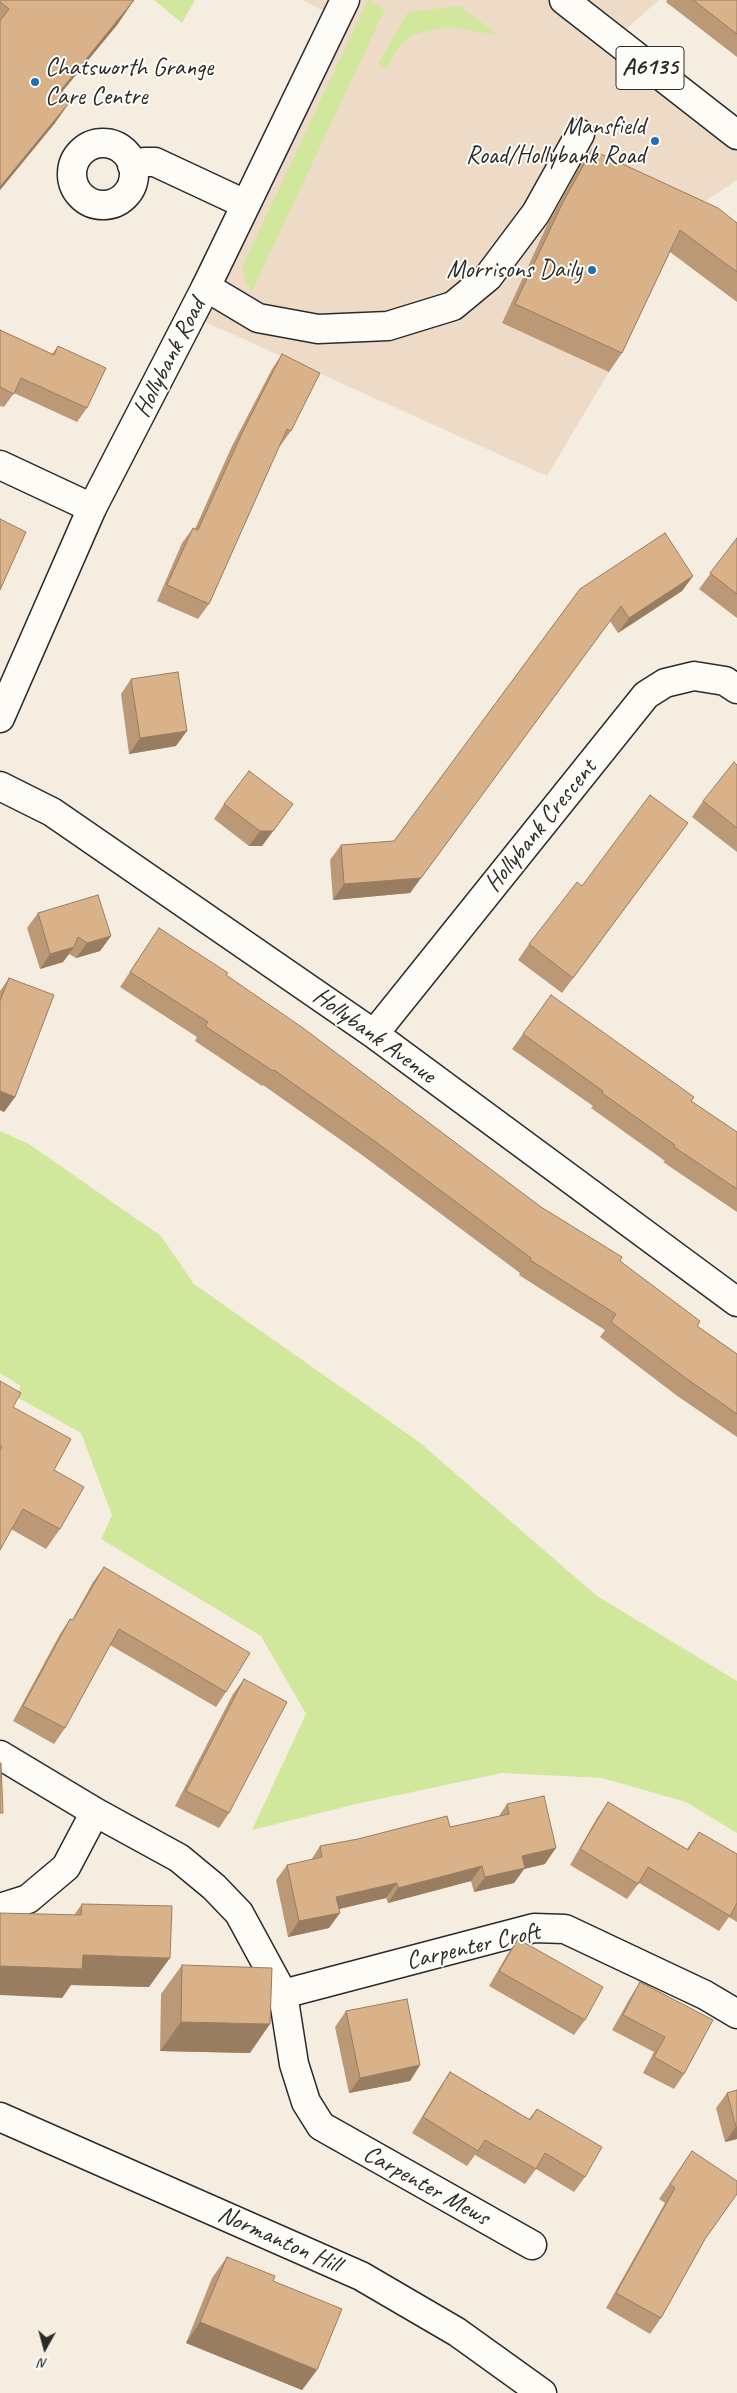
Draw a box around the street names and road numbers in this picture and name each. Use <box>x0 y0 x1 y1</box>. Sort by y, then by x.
road number: A6135 <box>616 46 684 90</box>
street label: Hollybank Road <box>127 294 213 422</box>
street label: Hollybank Crescent <box>478 754 604 898</box>
street label: Hollybank Avenue <box>307 981 441 1091</box>
street label: Carpenter Croft <box>403 1917 543 1977</box>
street label: Carpenter Mews <box>358 2139 494 2233</box>
street label: Normanton Hill <box>213 2200 345 2280</box>

